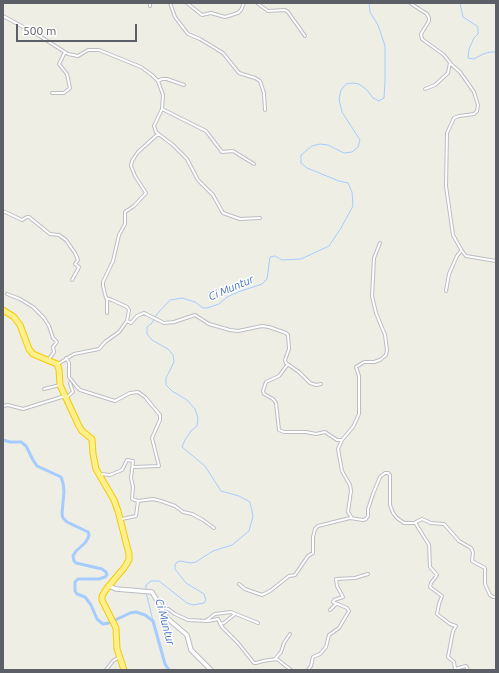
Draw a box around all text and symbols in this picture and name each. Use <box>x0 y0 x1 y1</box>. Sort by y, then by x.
scale bar <box>18 16 139 42</box>
text: 500 m <box>23 24 56 37</box>
water label: Ci Muntur <box>206 273 256 303</box>
water label: Ci Muntur <box>152 597 178 647</box>

